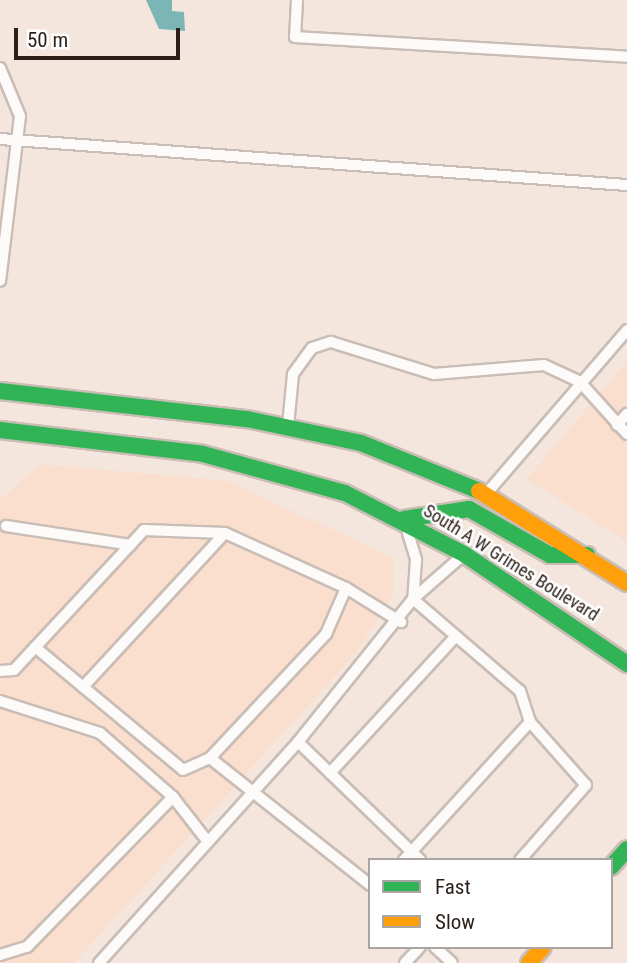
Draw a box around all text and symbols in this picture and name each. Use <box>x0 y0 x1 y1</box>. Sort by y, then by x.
scale bar <box>18 14 184 58</box>
text: 50 m <box>27 28 68 52</box>
street label: South A W Grimes Boulevard <box>419 500 603 626</box>
legend <box>368 858 613 949</box>
text: Fast <box>435 875 471 899</box>
text: Slow <box>435 910 475 934</box>

